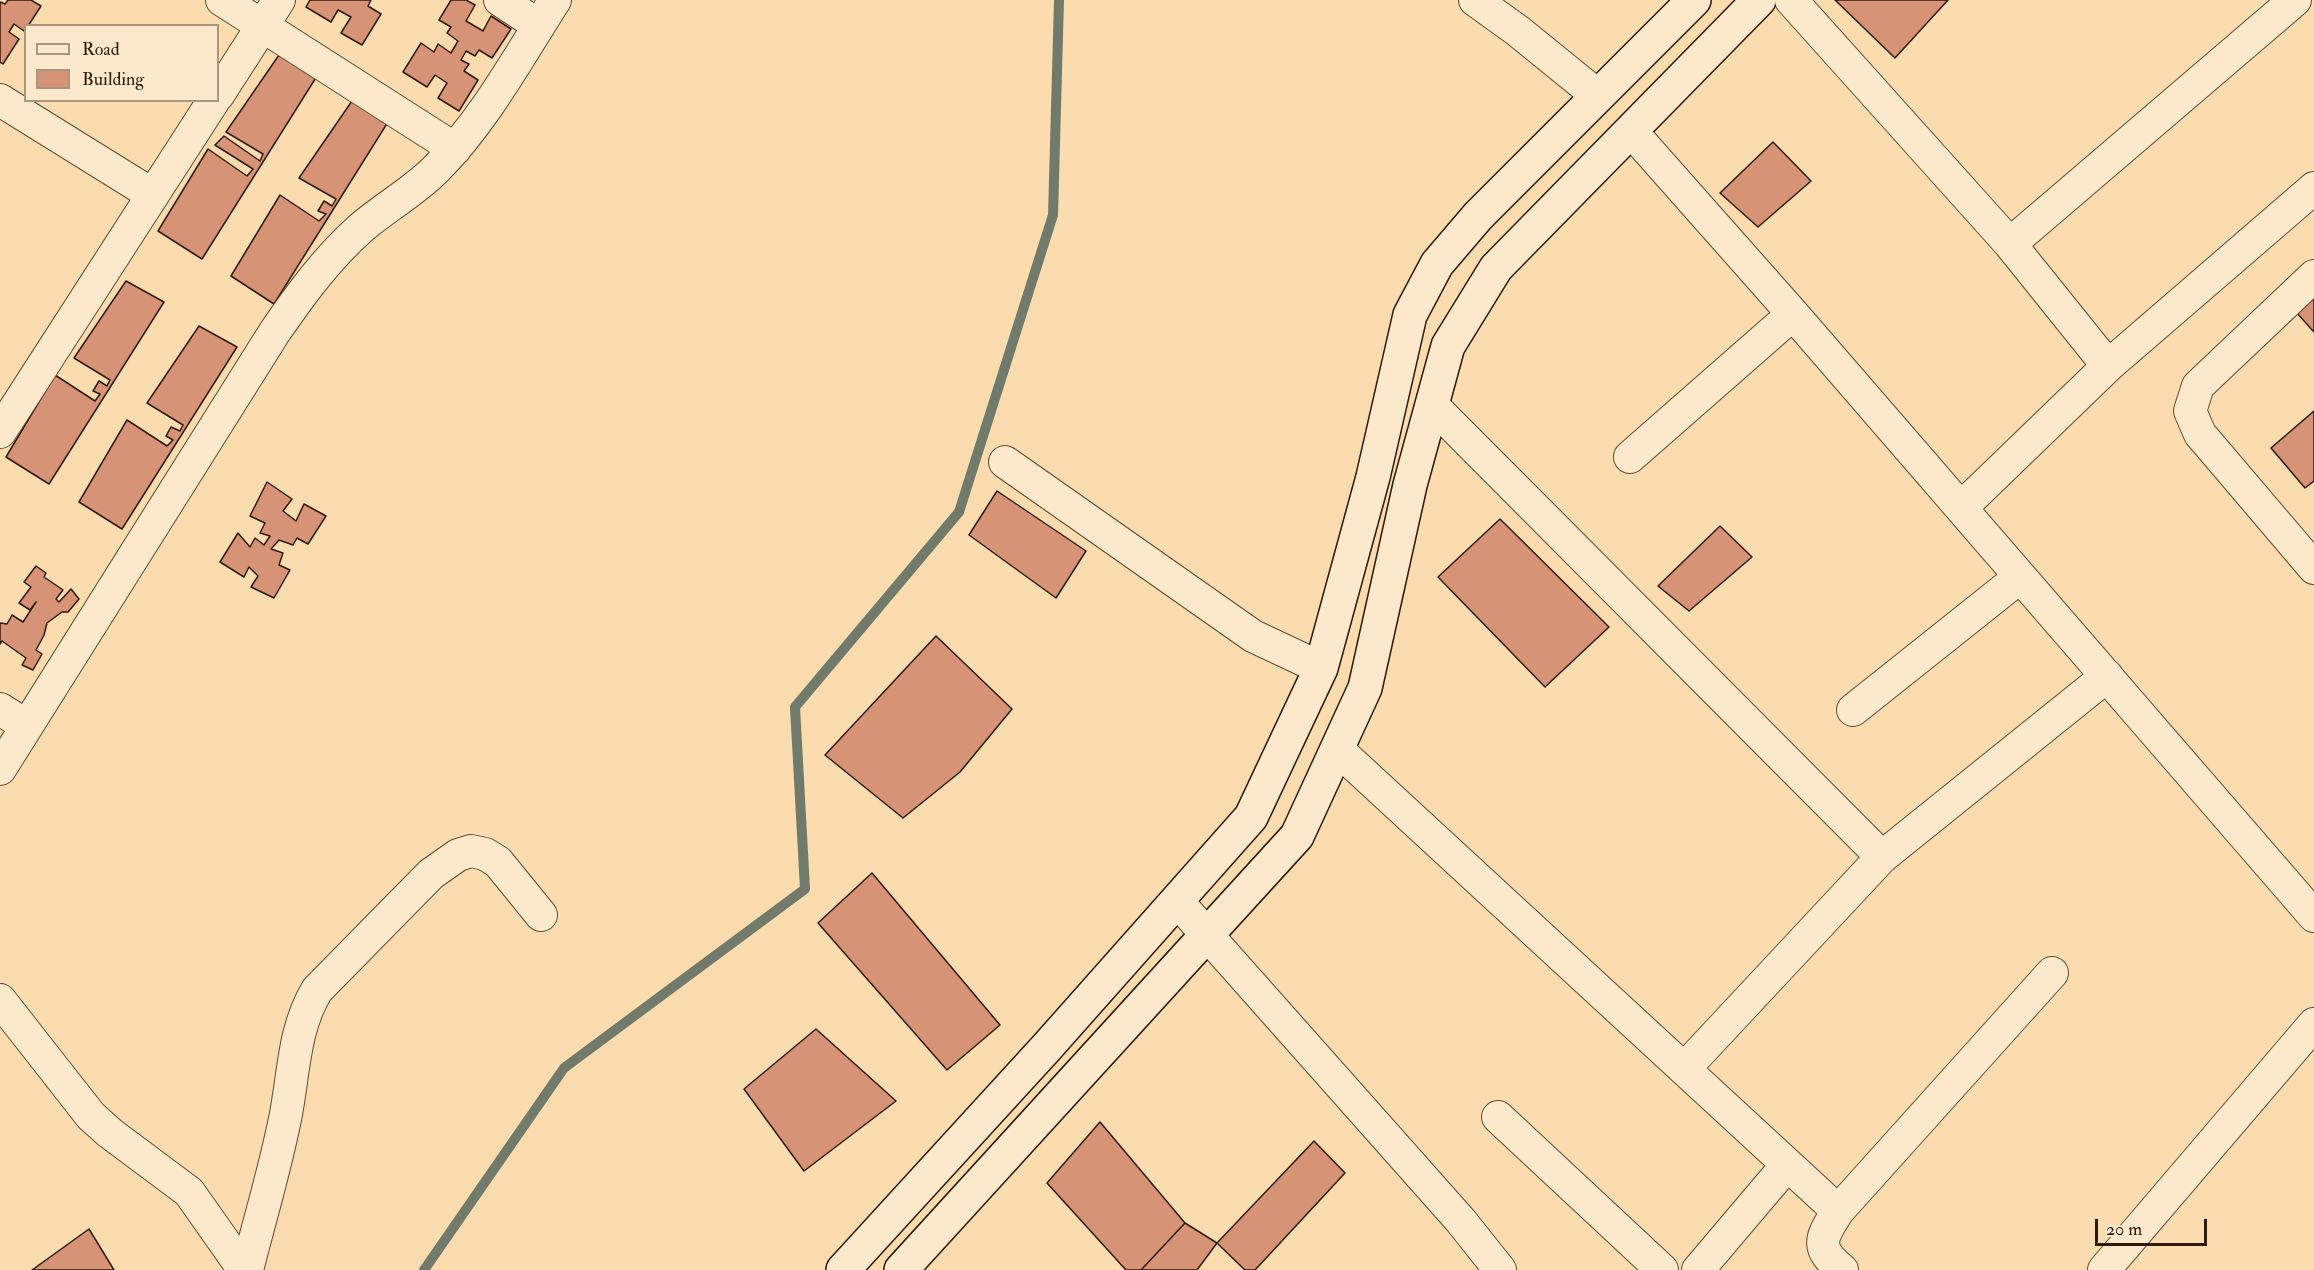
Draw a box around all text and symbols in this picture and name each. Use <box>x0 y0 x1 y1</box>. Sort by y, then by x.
legend <box>24 24 219 102</box>
text: Road <box>82 38 120 61</box>
text: Building <box>82 68 144 91</box>
scale bar <box>2098 1207 2210 1245</box>
text: 20 m <box>2106 1218 2142 1241</box>

